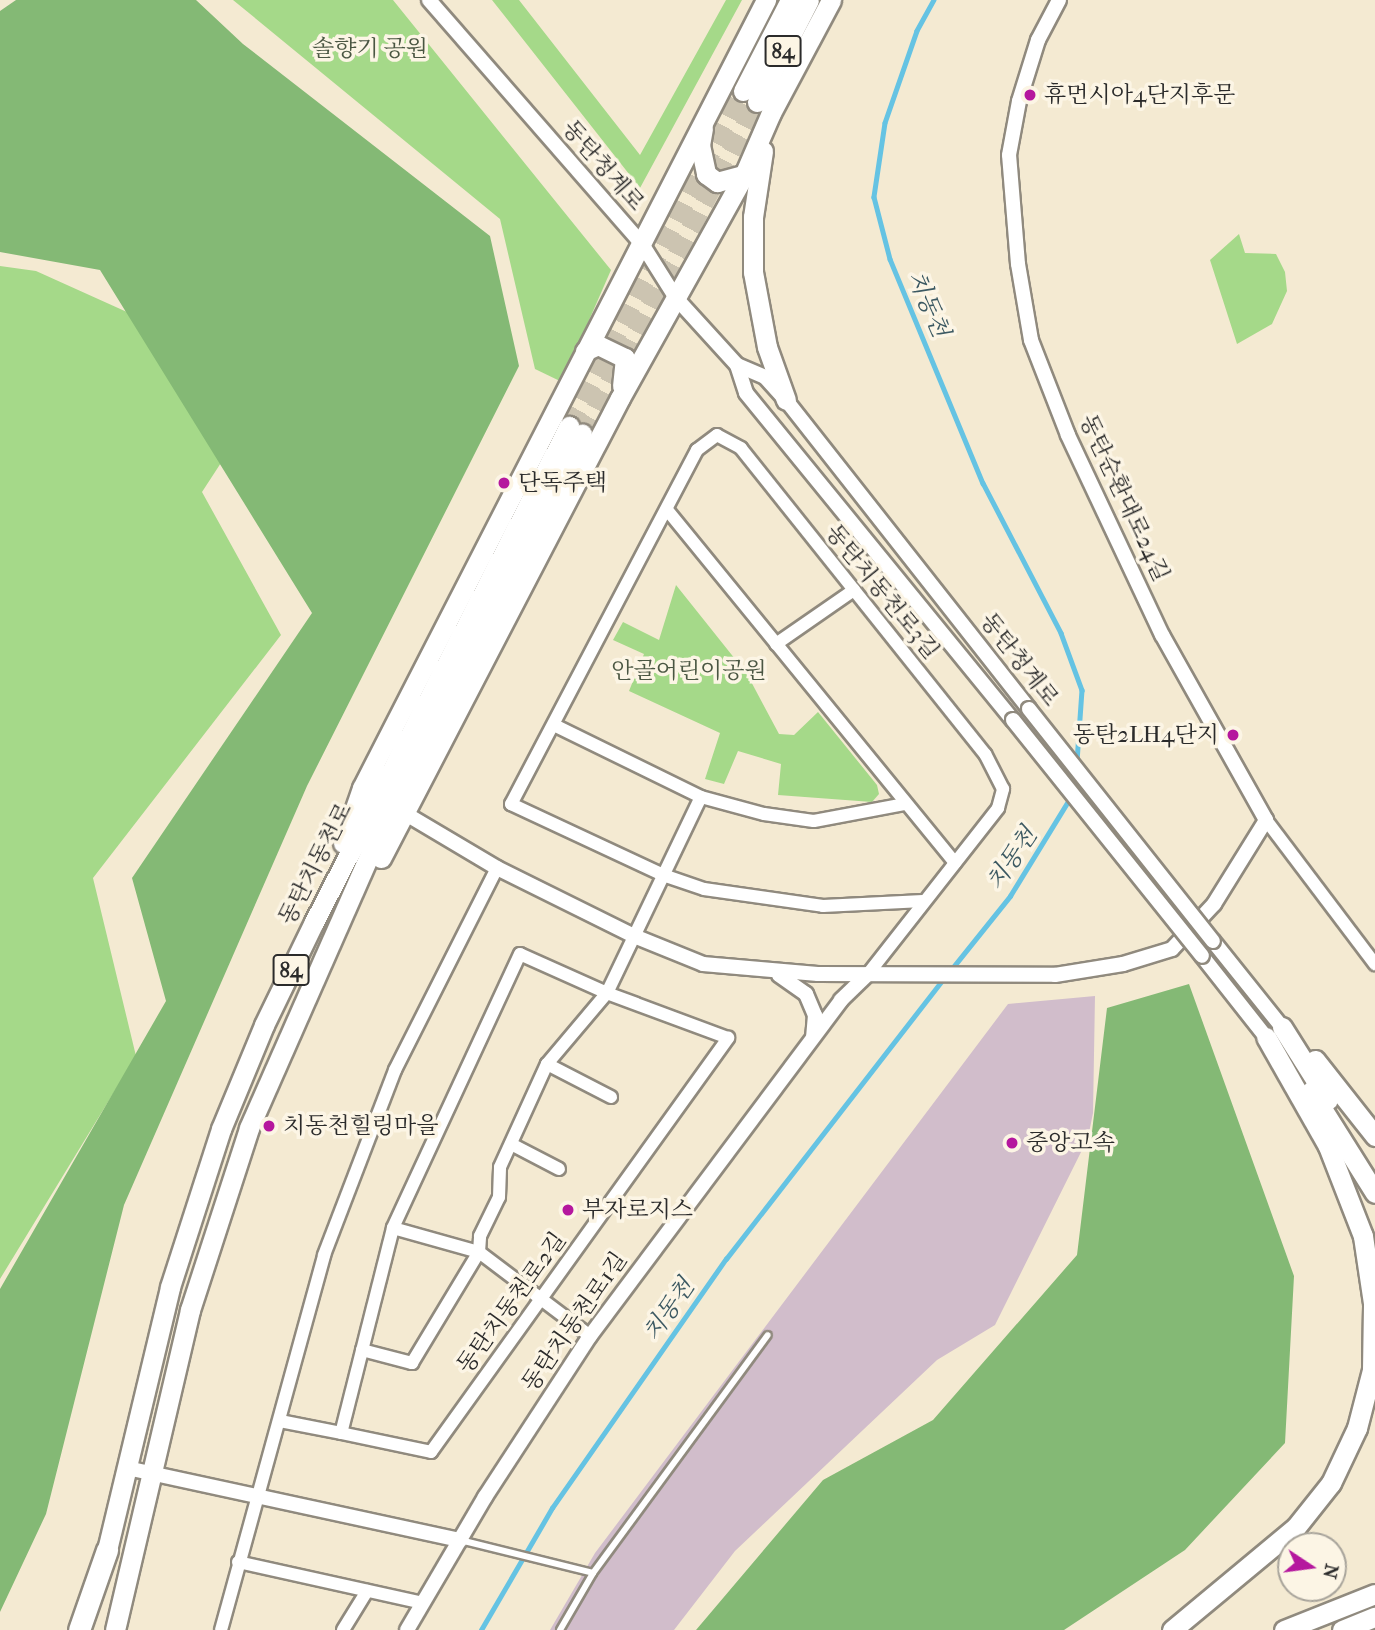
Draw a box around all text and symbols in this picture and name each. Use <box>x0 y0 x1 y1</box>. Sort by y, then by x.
road number: 84 <box>764 34 802 68</box>
park label: 솔향기 공원 <box>312 35 428 63</box>
place label: 휴먼시아4단지후문 <box>1044 81 1235 109</box>
marker: 휴먼시아4단지후문 <box>1022 87 1038 103</box>
street label: 동탄청계로 <box>556 115 650 217</box>
water label: 치동천 <box>901 266 955 342</box>
street label: 동탄순환대로24길 <box>1073 410 1175 586</box>
place label: 단독주택 <box>518 469 607 497</box>
marker: 단독주택 <box>496 475 512 491</box>
street label: 동탄치동천로3길 <box>819 519 945 665</box>
street label: 동탄청계로 <box>974 608 1064 712</box>
park label: 안골어린이공원 <box>611 657 767 685</box>
place label: 동탄2LH4단지 <box>1073 721 1219 749</box>
marker: 동탄2LH4단지 <box>1225 727 1241 743</box>
street label: 동탄치동천로 <box>273 798 359 930</box>
water label: 치동천 <box>981 822 1043 896</box>
road number: 84 <box>272 953 310 988</box>
place label: 치동천힐링마을 <box>283 1112 439 1140</box>
marker: 치동천힐링마을 <box>261 1118 277 1134</box>
place label: 중앙고속 <box>1026 1129 1115 1157</box>
marker: 중앙고속 <box>1004 1135 1020 1151</box>
place label: 부자로지스 <box>582 1196 693 1224</box>
marker: 부자로지스 <box>560 1202 576 1218</box>
street label: 동탄치동천로2길 <box>452 1227 572 1379</box>
street label: 동탄치동천로1길 <box>517 1247 633 1397</box>
water label: 치동천 <box>637 1273 701 1347</box>
north arrow <box>1277 1532 1347 1602</box>
text: N <box>1318 1562 1343 1581</box>

